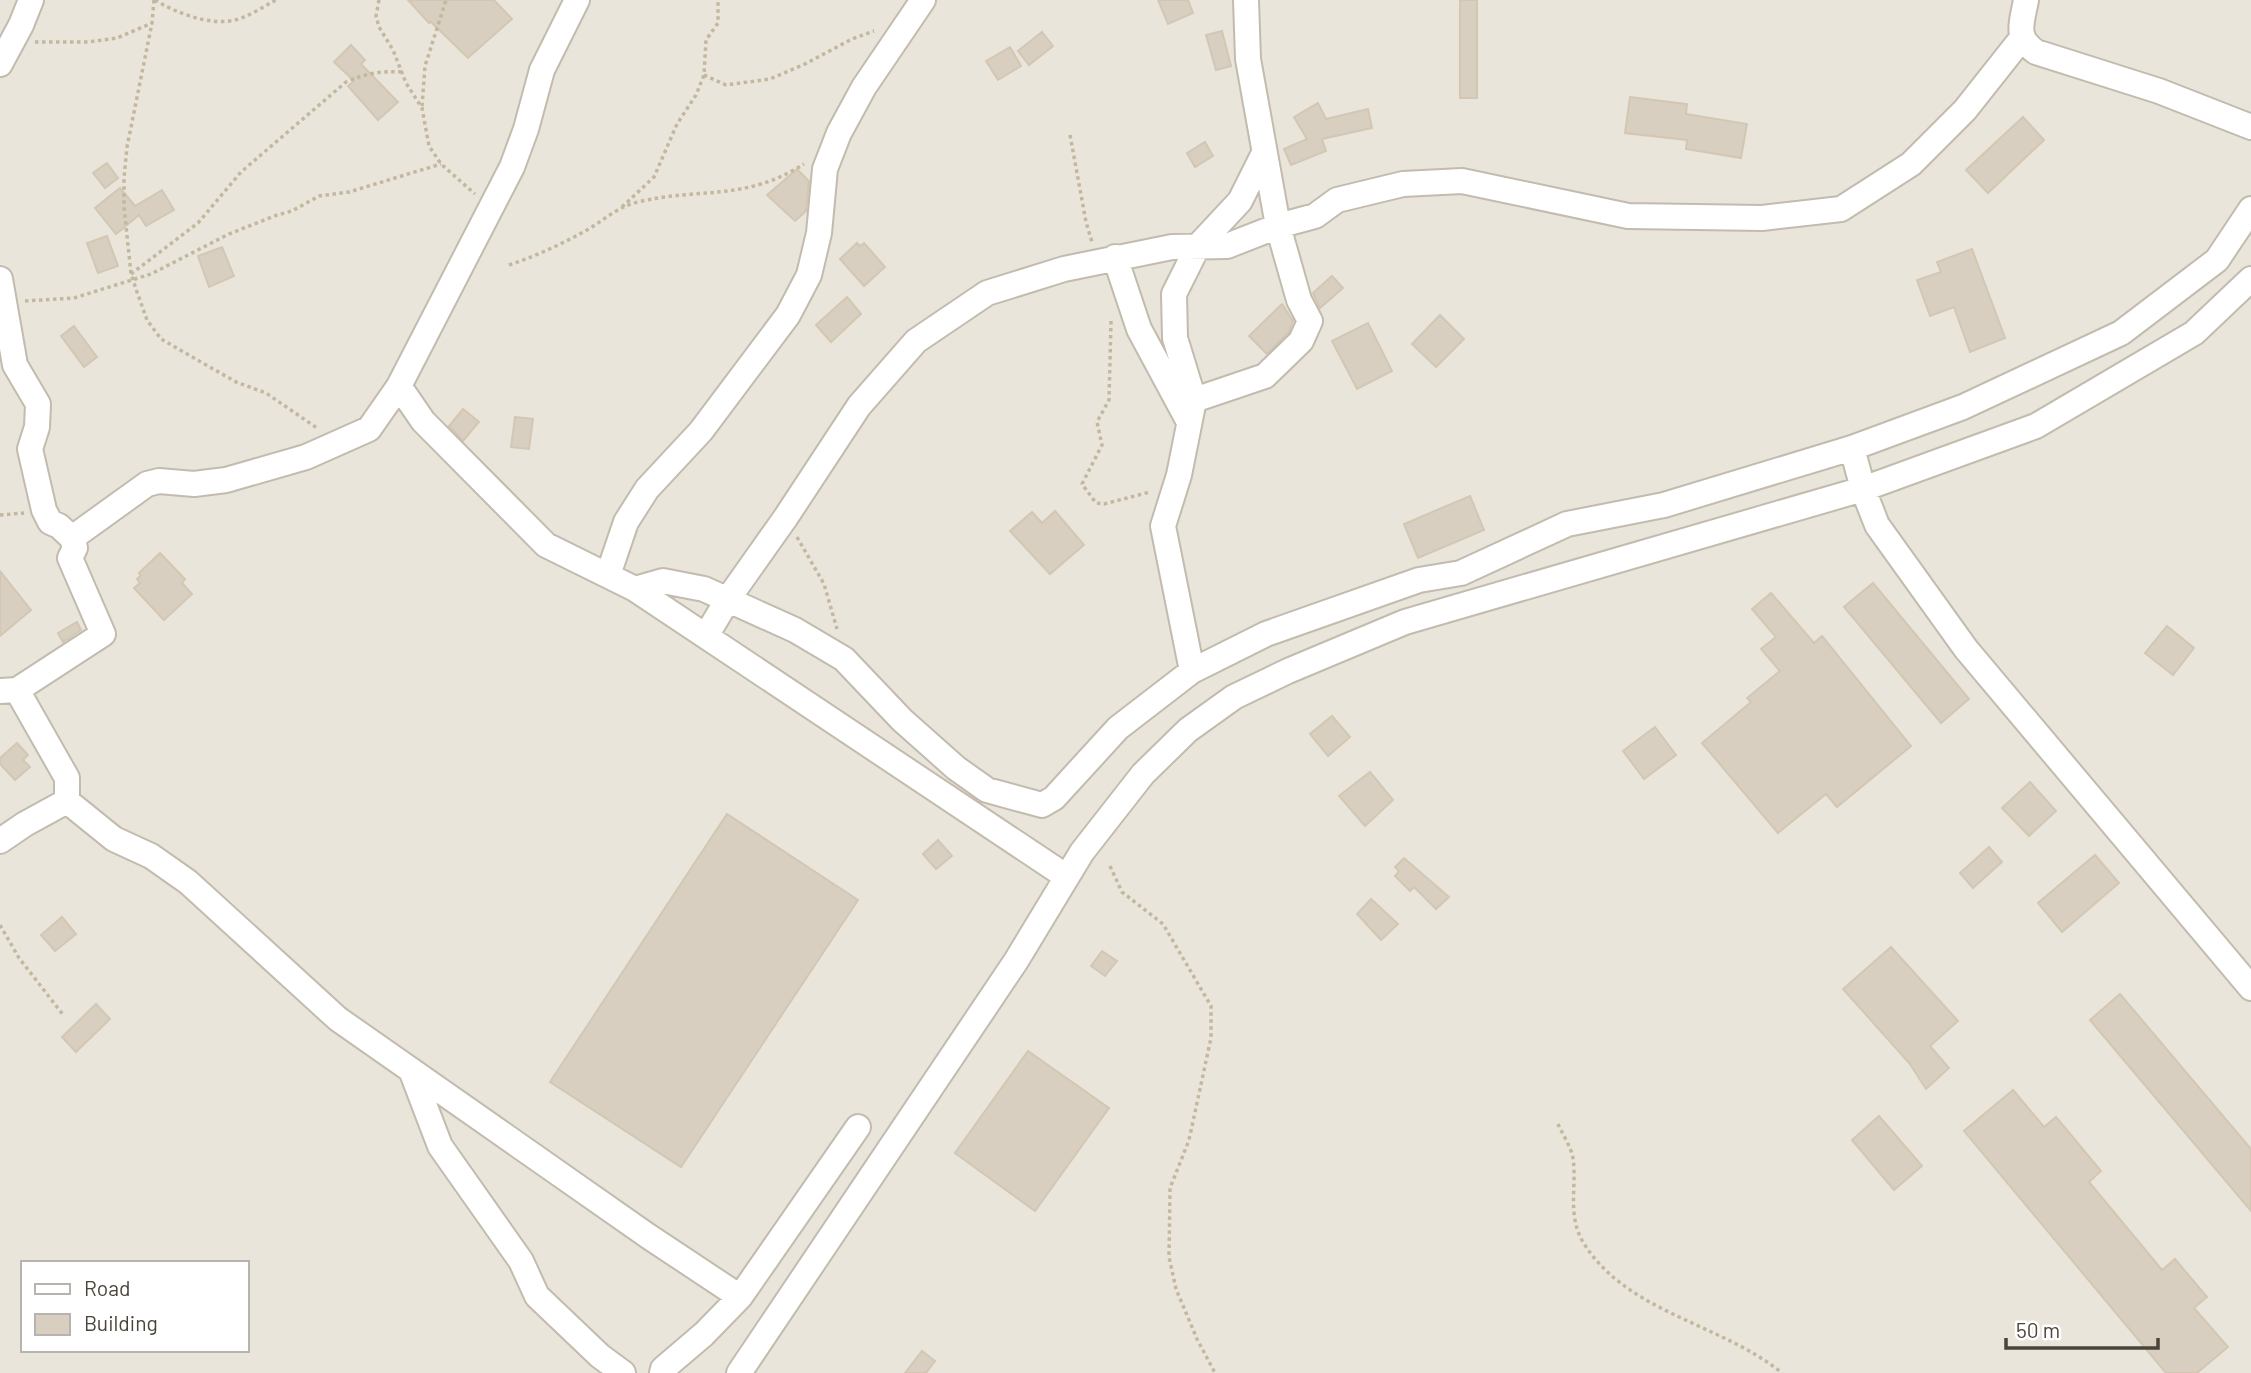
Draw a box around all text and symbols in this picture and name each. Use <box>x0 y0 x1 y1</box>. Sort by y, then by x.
legend <box>21 1261 248 1352</box>
text: Road <box>84 1275 130 1300</box>
scale bar <box>2006 1306 2158 1350</box>
text: Building <box>84 1310 158 1335</box>
text: 50 m <box>2016 1317 2060 1342</box>

